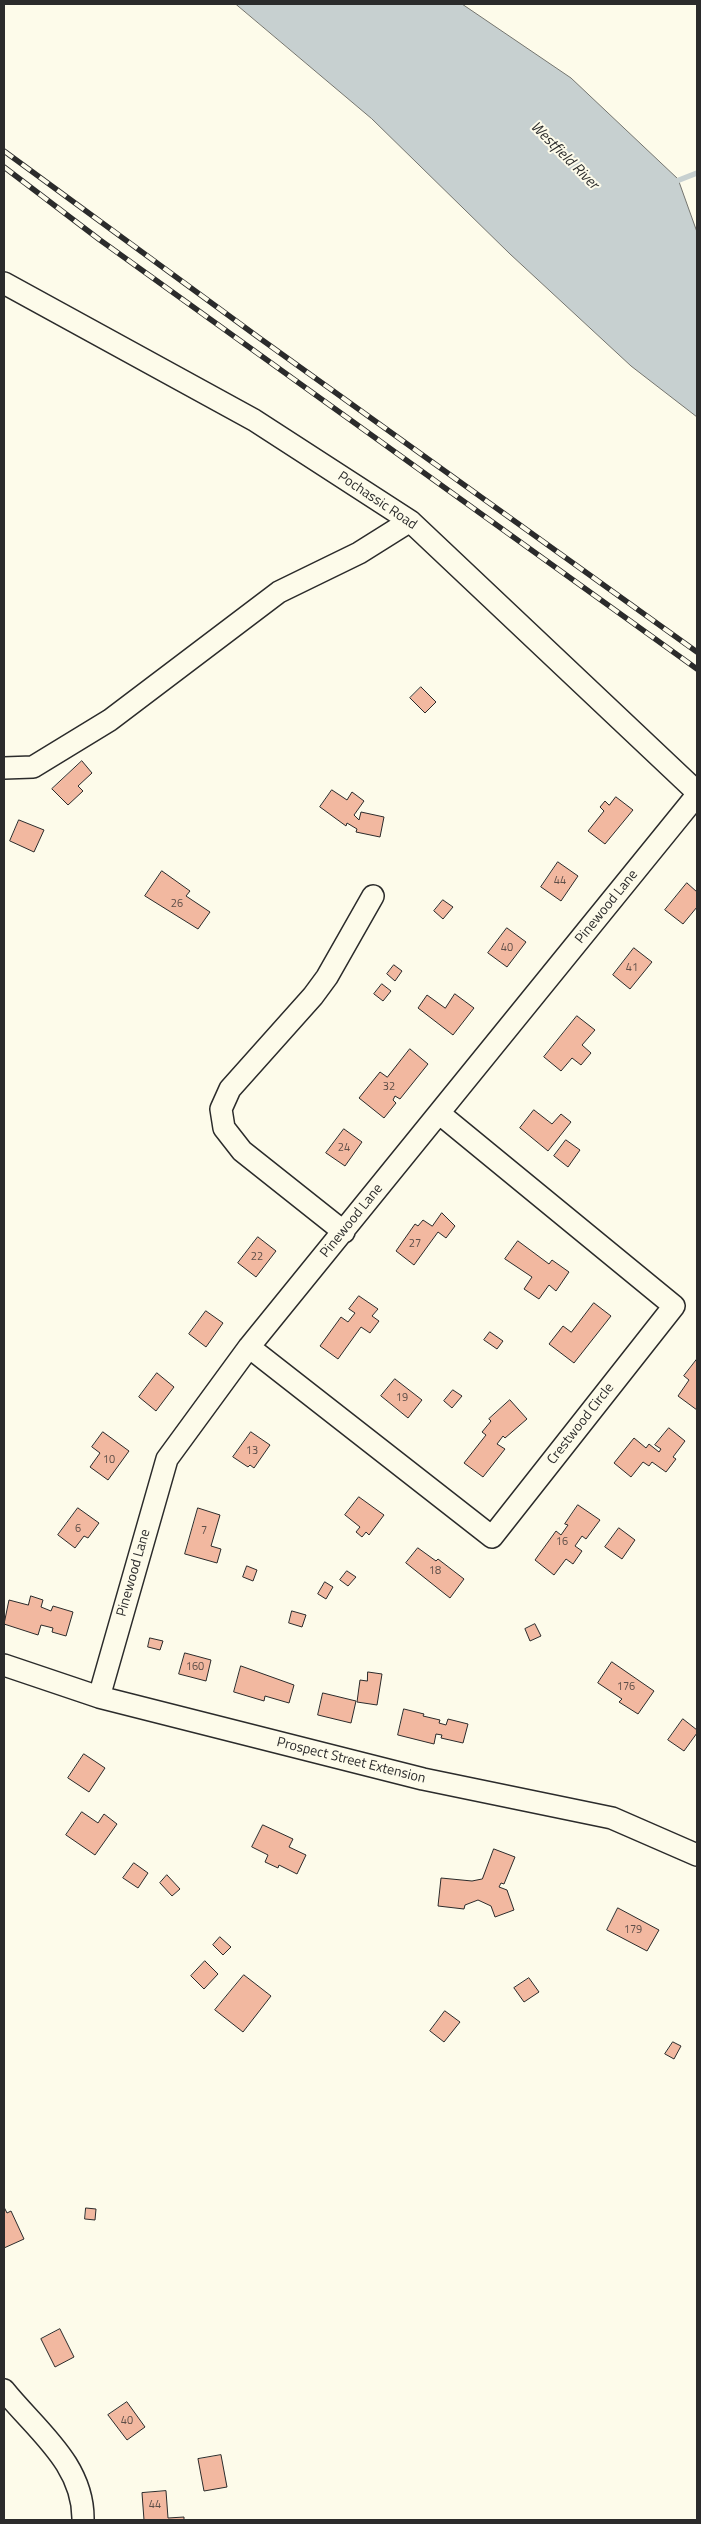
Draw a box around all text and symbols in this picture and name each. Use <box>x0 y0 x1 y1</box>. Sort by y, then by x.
water label: Westfield River <box>526 118 602 194</box>
street label: Pochassic Road <box>334 468 420 534</box>
street label: Pinewood Lane <box>572 867 642 947</box>
house number: 44 <box>554 874 566 888</box>
house number: 26 <box>171 897 183 911</box>
house number: 40 <box>501 941 513 955</box>
house number: 41 <box>626 961 638 975</box>
house number: 32 <box>383 1080 395 1094</box>
house number: 24 <box>338 1141 350 1155</box>
street label: Pinewood Lane <box>317 1181 387 1261</box>
house number: 27 <box>409 1237 421 1251</box>
house number: 22 <box>251 1250 263 1264</box>
street label: Crestwood Circle <box>544 1380 618 1468</box>
house number: 19 <box>396 1391 408 1405</box>
house number: 13 <box>246 1444 258 1458</box>
house number: 10 <box>103 1453 115 1467</box>
house number: 6 <box>75 1522 81 1536</box>
house number: 7 <box>201 1524 207 1538</box>
street label: Pinewood Lane <box>114 1527 154 1619</box>
house number: 16 <box>556 1535 568 1549</box>
house number: 18 <box>429 1564 441 1578</box>
house number: 160 <box>186 1660 204 1674</box>
house number: 176 <box>617 1680 635 1694</box>
street label: Prospect Street Extension <box>275 1734 427 1788</box>
house number: 179 <box>624 1923 642 1937</box>
house number: 40 <box>121 2414 133 2428</box>
house number: 44 <box>149 2498 161 2512</box>

